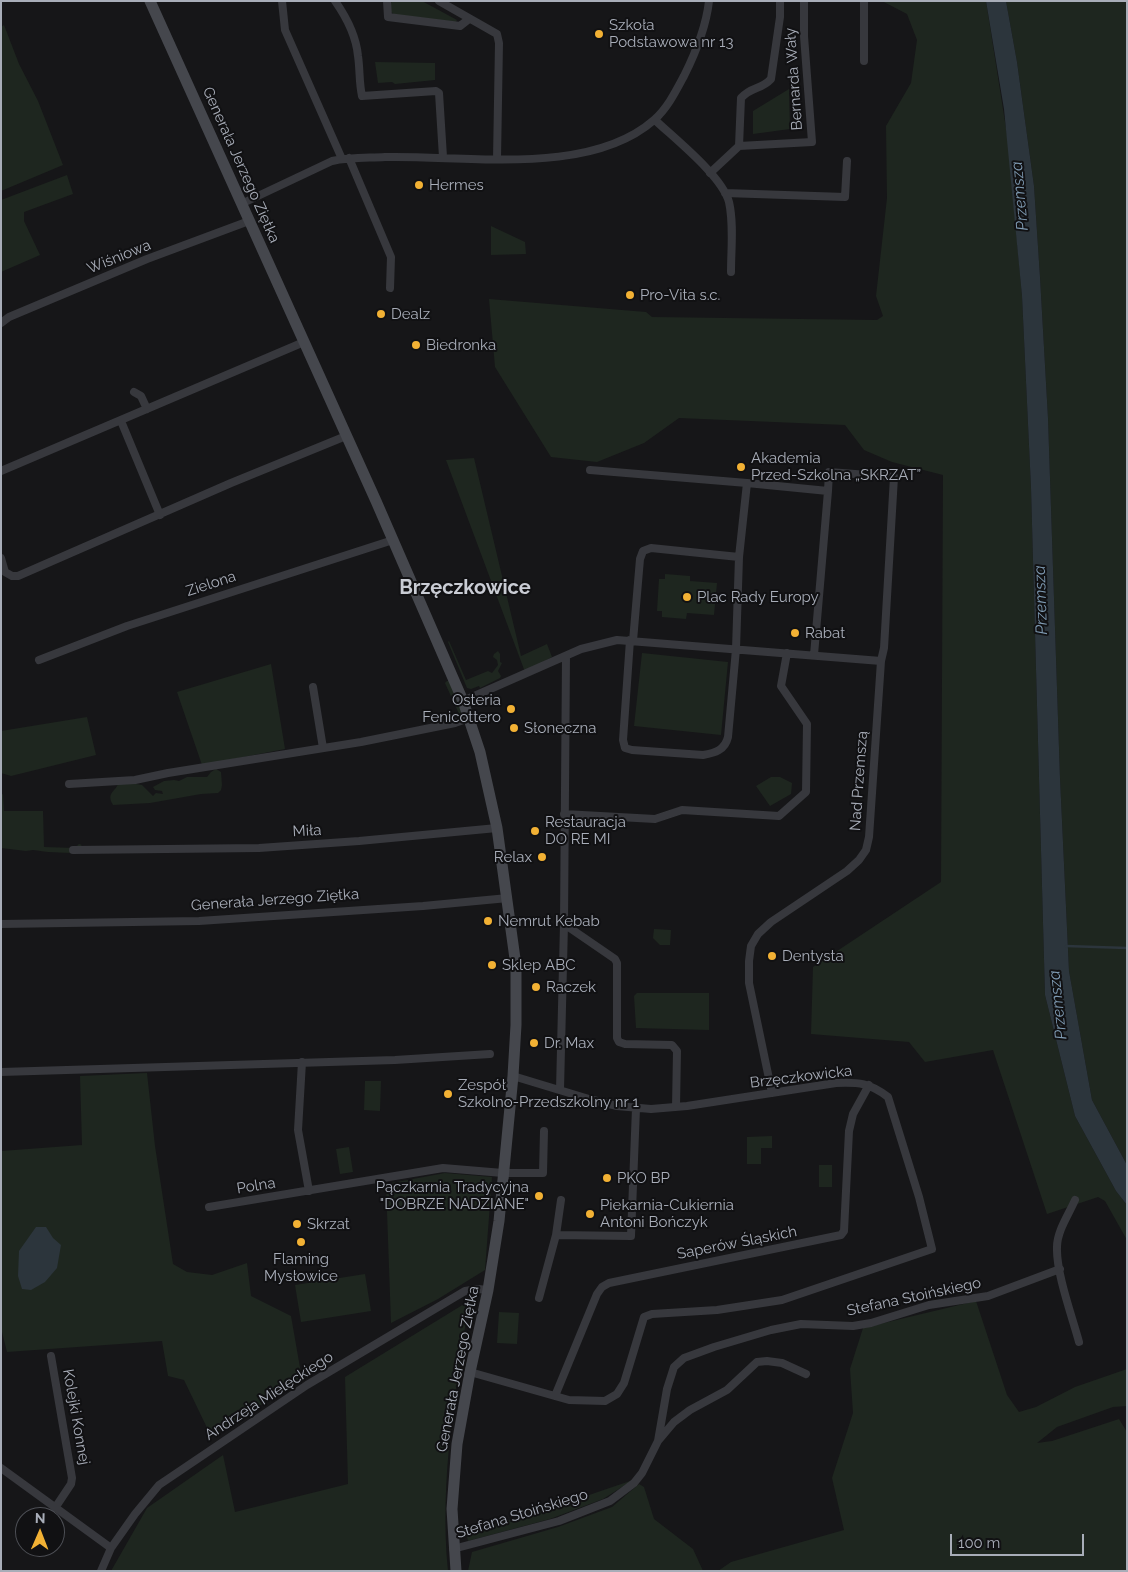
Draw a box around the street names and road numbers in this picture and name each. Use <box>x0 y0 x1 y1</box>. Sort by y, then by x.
street label: Bernarda Wały <box>781 27 807 131</box>
street label: Generała Jerzego Ziętka <box>198 84 284 246</box>
street label: Wiśniowa <box>85 236 153 278</box>
street label: Zielona <box>184 567 238 601</box>
street label: Nad Przemszą <box>847 730 871 832</box>
street label: Miła <box>292 821 322 841</box>
street label: Generała Jerzego Ziętka <box>190 885 360 915</box>
street label: Brzęczkowicka <box>749 1062 853 1092</box>
street label: Polna <box>235 1174 277 1198</box>
street label: Saperów Śląskich <box>675 1223 799 1263</box>
street label: Stefana Stoińskiego <box>845 1274 983 1320</box>
street label: Generała Jerzego Ziętka <box>433 1285 483 1453</box>
street label: Andrzeja Mielęckiego <box>201 1348 337 1444</box>
street label: Kolejki Konnej <box>59 1368 93 1466</box>
street label: Stefana Stoińskiego <box>454 1485 590 1543</box>

